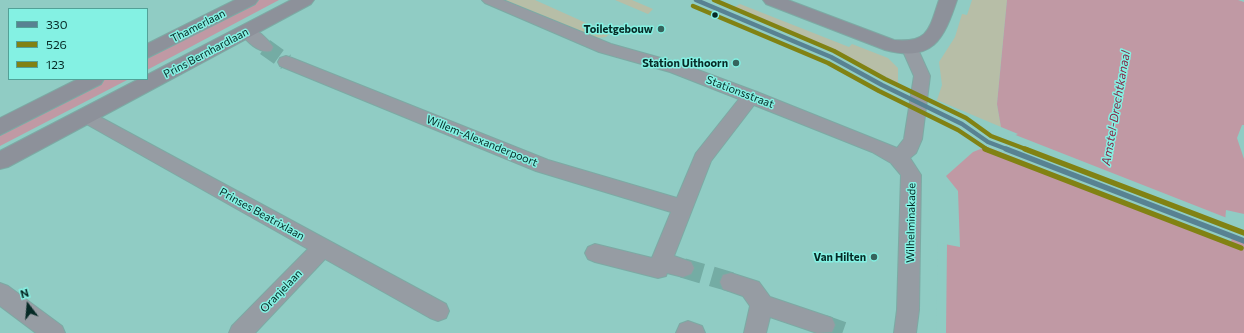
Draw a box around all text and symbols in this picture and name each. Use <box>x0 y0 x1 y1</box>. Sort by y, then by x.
street label: Thamerlaan <box>168 7 228 45</box>
legend <box>8 8 148 80</box>
unlabelled marker <box>710 10 720 20</box>
text: 330 <box>46 17 68 31</box>
place label: Toiletgebouw <box>583 22 653 36</box>
marker: Toiletgebouw <box>656 24 666 34</box>
street label: Prins Bernhardlaan <box>161 25 251 81</box>
text: 526 <box>46 37 67 51</box>
water label: Amstel-Drechtkanaal <box>1099 50 1133 166</box>
place label: Station Uithoorn <box>642 56 728 70</box>
text: 123 <box>46 57 65 71</box>
marker: Station Uithoorn <box>731 58 741 68</box>
street label: Stationsstraat <box>704 73 776 111</box>
street label: Willem-Alexanderpoort <box>425 113 539 169</box>
street label: Wilhelminakade <box>904 183 918 263</box>
street label: Prinses Beatrixlaan <box>217 185 307 243</box>
place label: Van Hilten <box>813 250 866 264</box>
marker: Van Hilten <box>869 252 879 262</box>
street label: Oranjelaan <box>257 267 305 315</box>
north arrow <box>8 285 48 325</box>
text: N <box>19 286 30 300</box>

